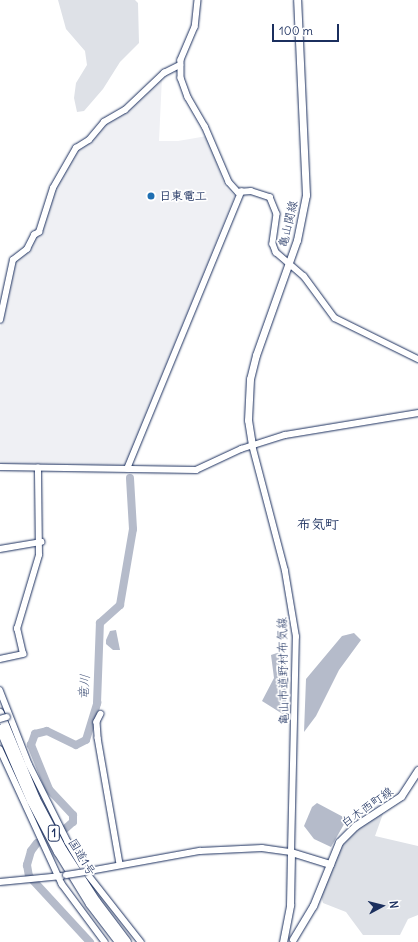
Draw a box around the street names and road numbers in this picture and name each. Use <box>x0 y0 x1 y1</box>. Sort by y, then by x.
street label: 亀山関線 <box>276 199 300 249</box>
street label: 亀山市道野村布気線 <box>275 617 291 725</box>
street label: 白木西町線 <box>338 784 396 830</box>
road number: 1 <box>47 824 61 842</box>
street label: 国道1号 <box>65 836 99 878</box>

